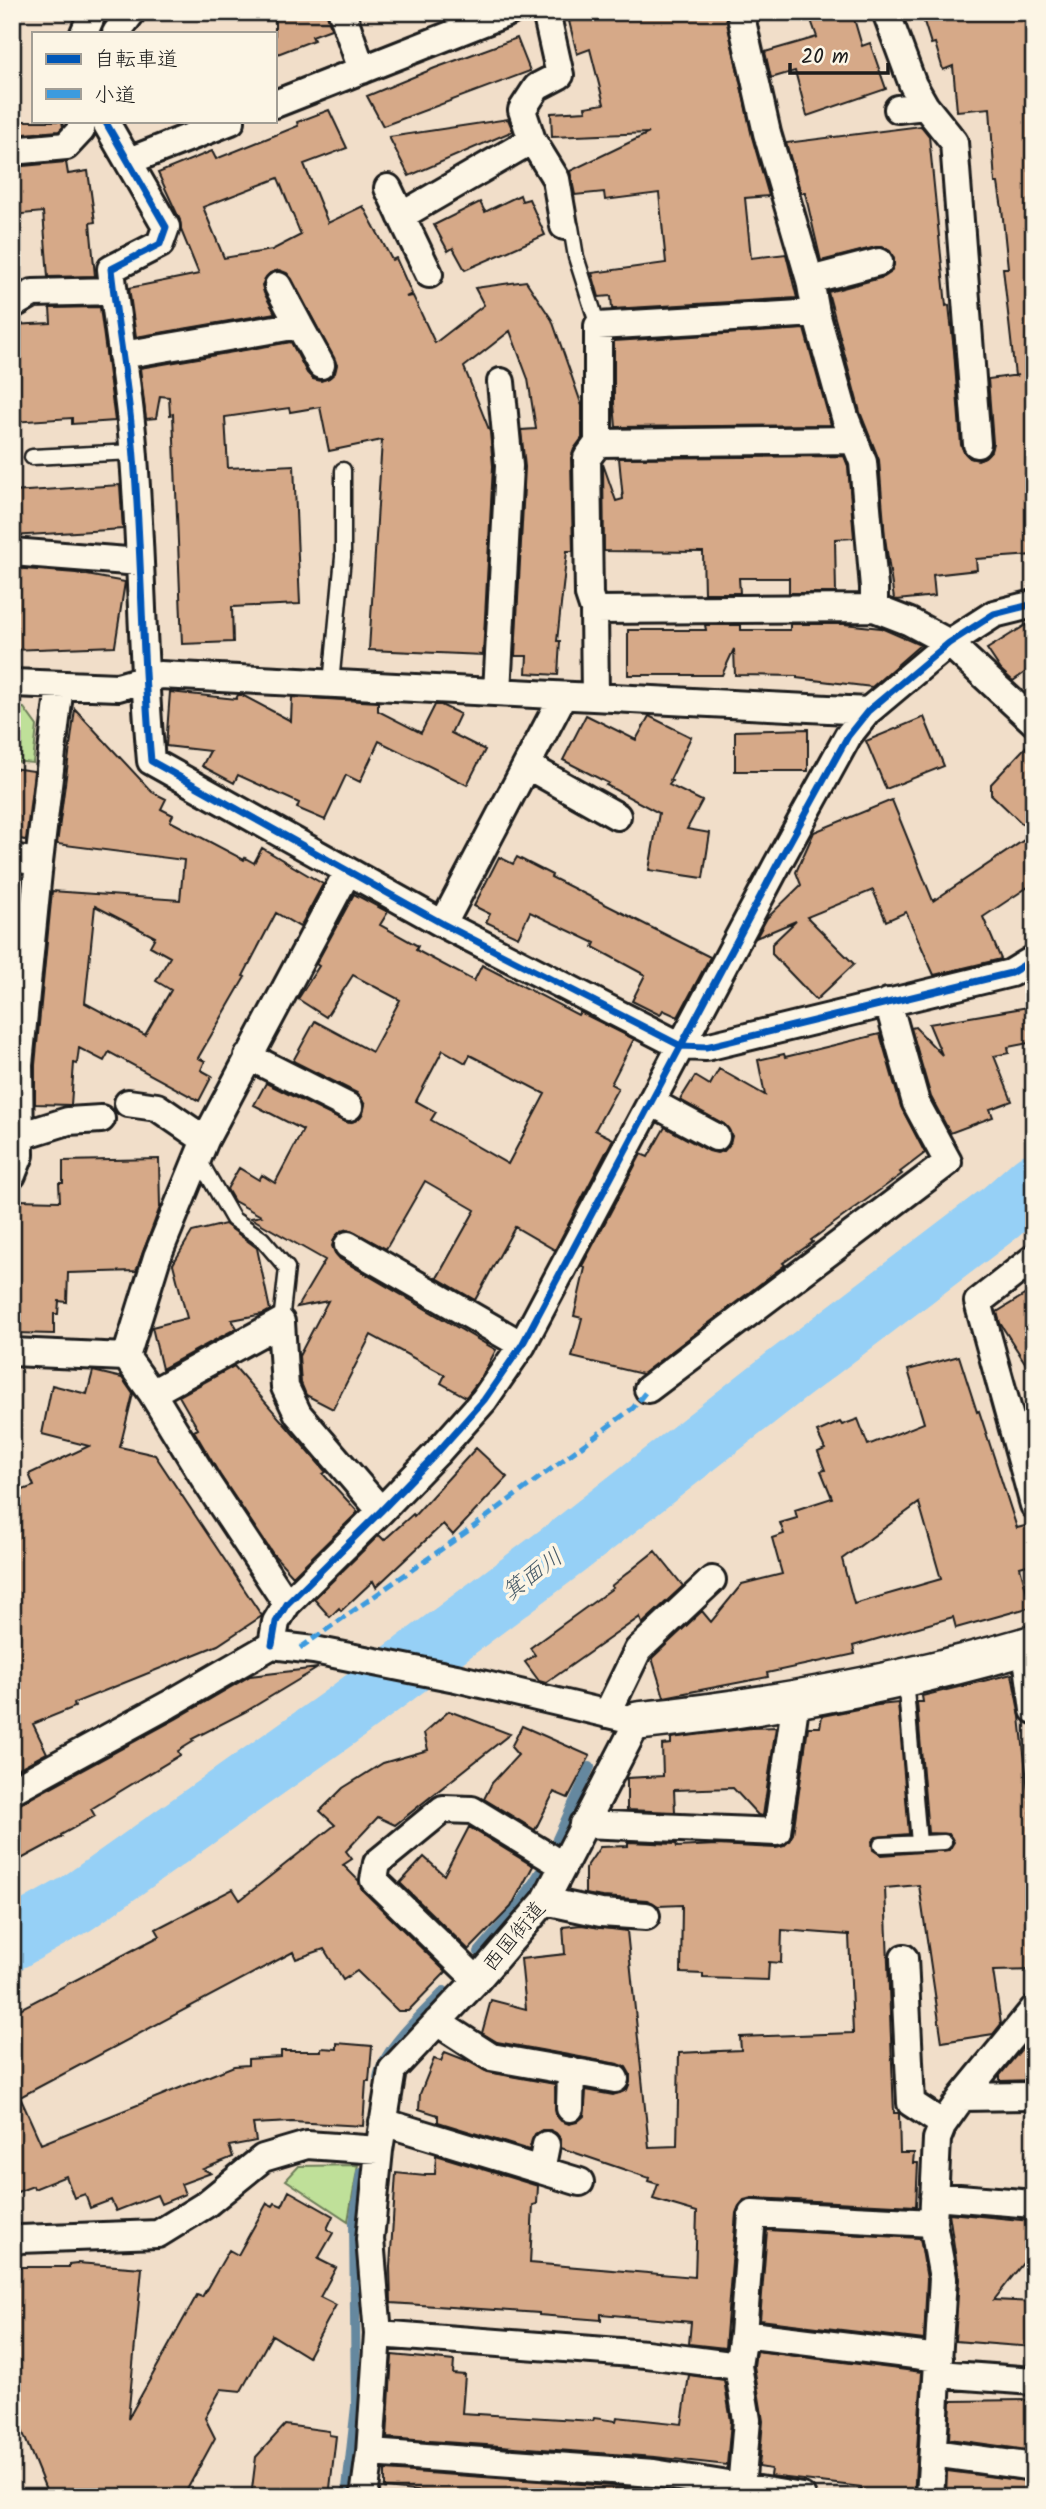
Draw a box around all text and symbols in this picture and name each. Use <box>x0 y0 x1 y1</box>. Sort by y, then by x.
legend <box>32 32 276 122</box>
scale bar <box>790 32 888 76</box>
text: 20 m <box>801 41 849 74</box>
text: 自転車道 <box>94 44 178 77</box>
text: 小道 <box>94 80 136 113</box>
water label: 箕面川 <box>495 1540 572 1611</box>
street label: 西国街道 <box>476 1894 555 1980</box>

